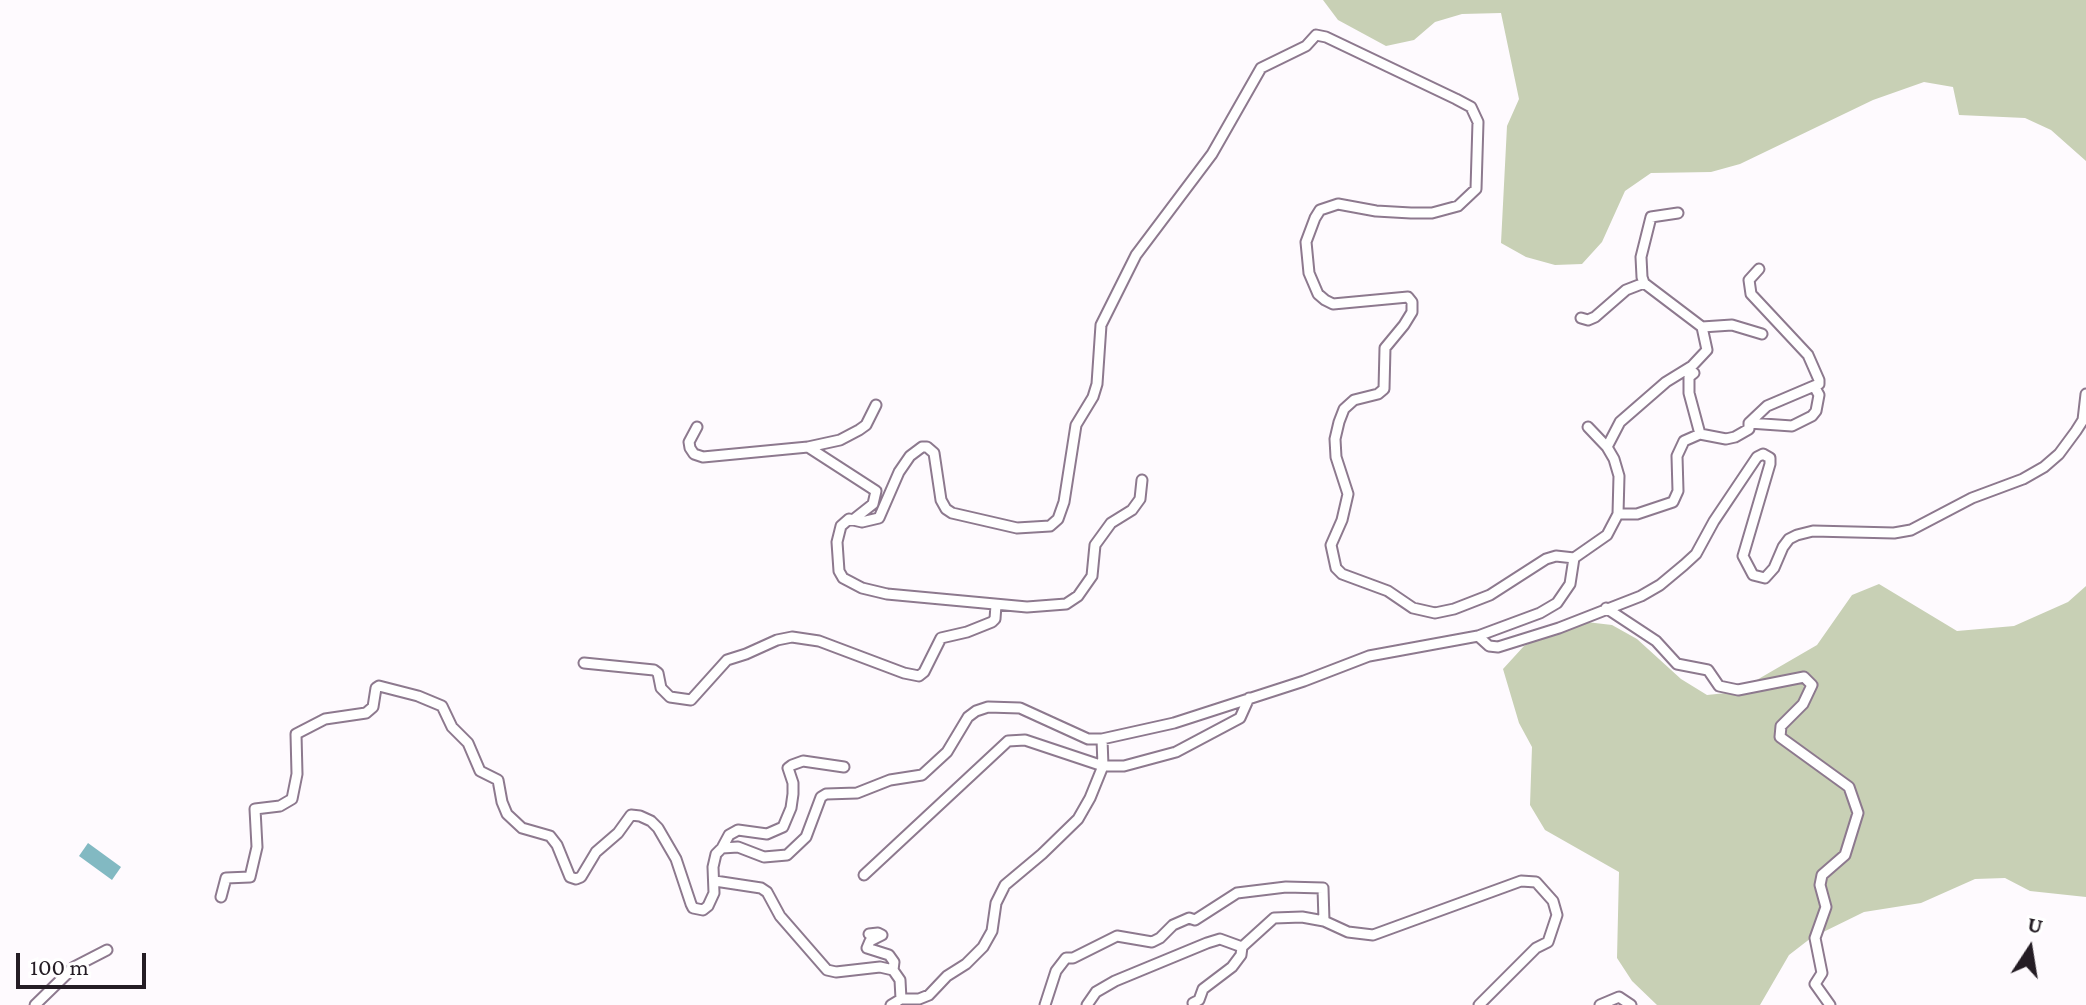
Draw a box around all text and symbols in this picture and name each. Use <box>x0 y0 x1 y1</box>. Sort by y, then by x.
north arrow <box>1990 909 2070 989</box>
text: U <box>2025 911 2045 939</box>
scale bar <box>20 937 150 987</box>
text: 100 m <box>30 953 89 980</box>

